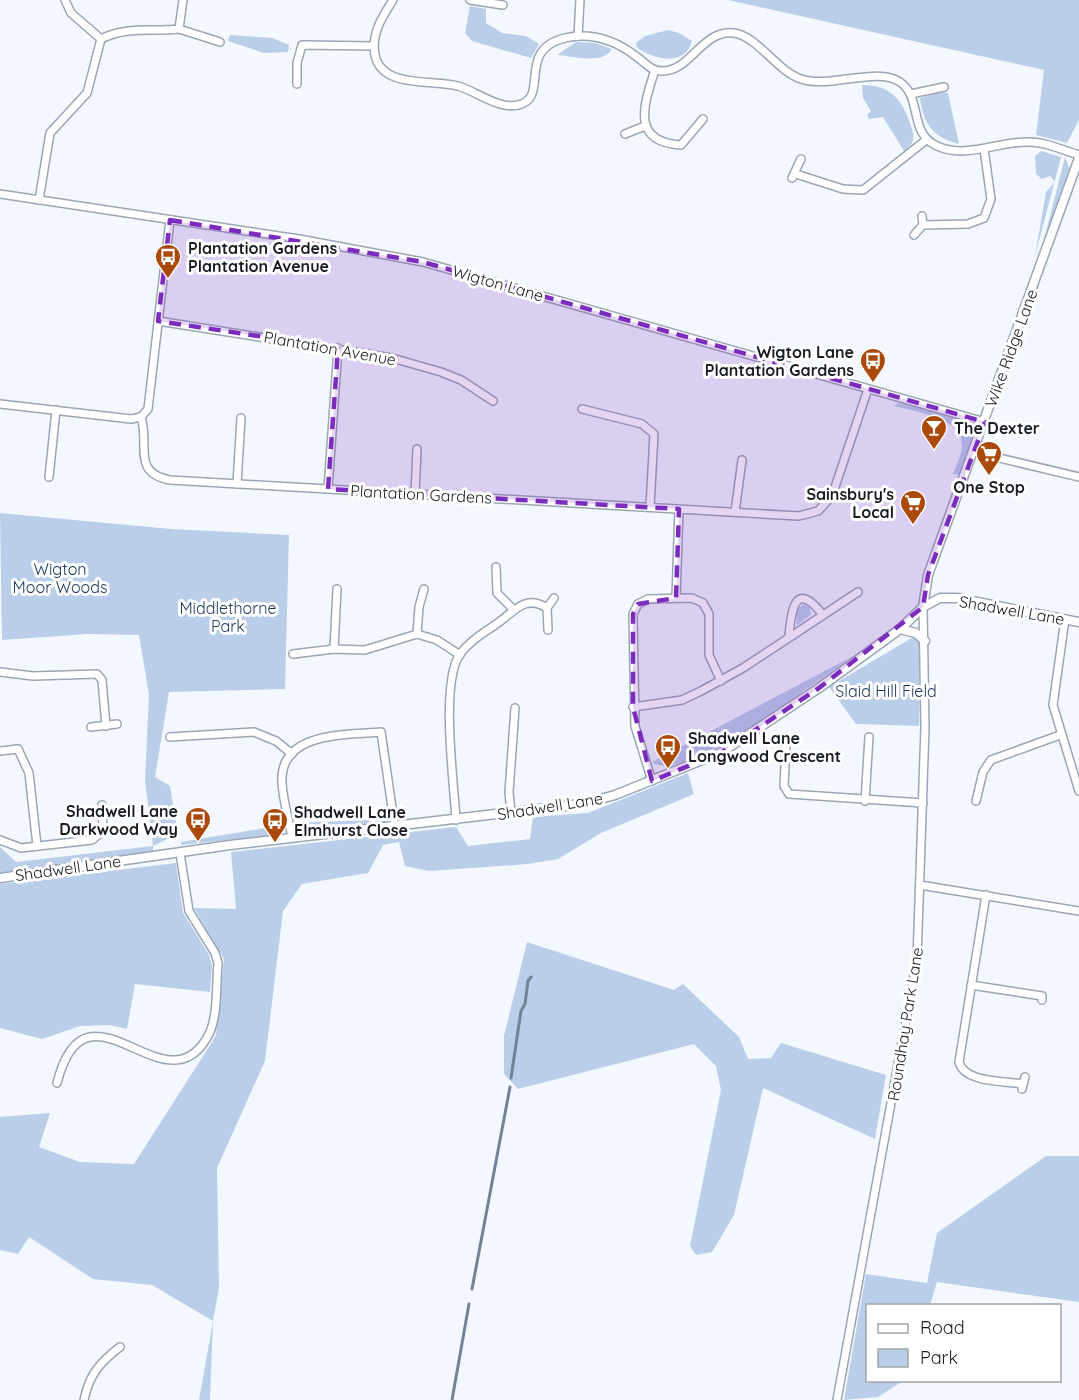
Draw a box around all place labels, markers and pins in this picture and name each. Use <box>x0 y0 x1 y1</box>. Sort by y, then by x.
place label: Plantation Gardens Plantation Avenue <box>188 238 337 276</box>
bus stop icon: Plantation Gardens Plantation Avenue <box>153 242 183 280</box>
place label: Wigton Lane Plantation Gardens <box>705 342 854 380</box>
bus stop icon: Wigton Lane Plantation Gardens <box>858 346 888 384</box>
bar icon: The Dexter <box>919 413 949 451</box>
place label: The Dexter <box>954 418 1040 438</box>
supermarket icon: One Stop <box>974 439 1004 477</box>
place label: One Stop <box>953 477 1025 497</box>
place label: Sainsbury's Local <box>806 484 894 522</box>
supermarket icon: Sainsbury's Local <box>898 488 928 526</box>
place label: Shadwell Lane Longwood Crescent <box>688 728 841 766</box>
bus stop icon: Shadwell Lane Longwood Crescent <box>653 732 683 770</box>
place label: Shadwell Lane Darkwood Way <box>59 801 178 839</box>
place label: Shadwell Lane Elmhurst Close <box>294 802 408 840</box>
bus stop icon: Shadwell Lane Darkwood Way <box>183 805 213 843</box>
bus stop icon: Shadwell Lane Elmhurst Close <box>260 806 290 844</box>

